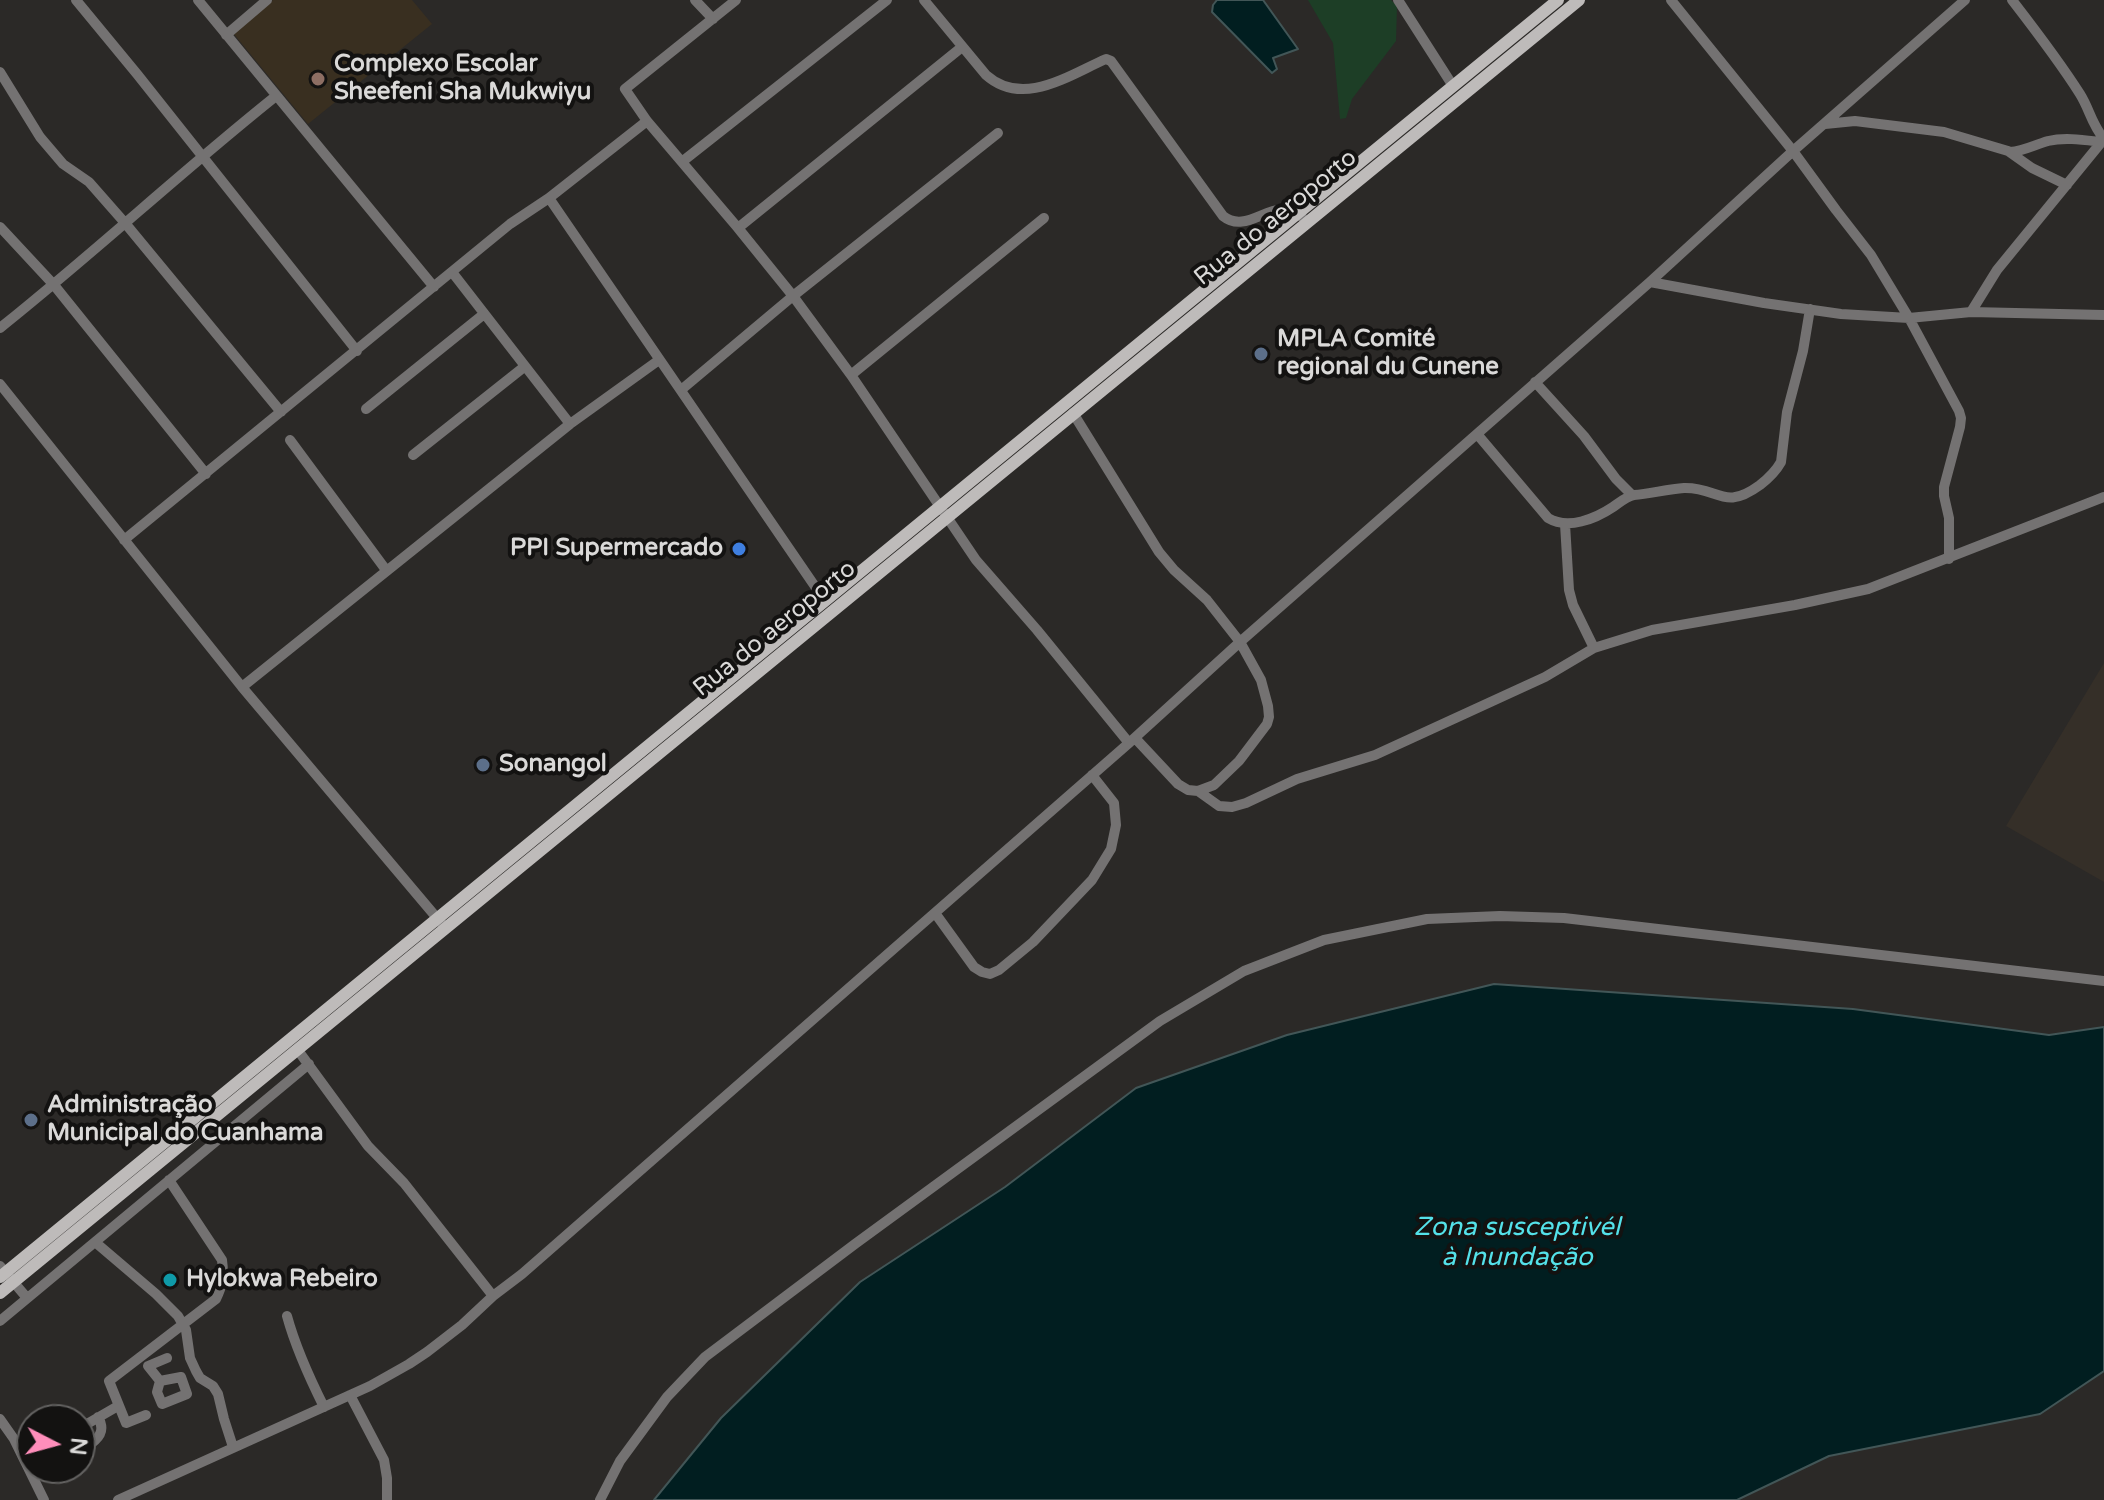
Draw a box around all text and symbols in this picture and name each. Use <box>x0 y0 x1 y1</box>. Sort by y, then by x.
place label: Complexo Escolar Sheefeni Sha Mukwiyu <box>334 51 591 107</box>
marker: Complexo Escolar Sheefeni Sha Mukwiyu <box>309 70 327 88</box>
street label: Rua do aeroporto <box>1189 144 1363 292</box>
place label: MPLA Comité regional du Cunene <box>1277 326 1499 382</box>
marker: MPLA Comité regional du Cunene <box>1252 345 1270 363</box>
place label: PPI Supermercado <box>510 535 723 563</box>
marker: PPI Supermercado <box>730 540 748 558</box>
street label: Rua do aeroporto <box>688 555 862 703</box>
place label: Sonangol <box>499 751 607 779</box>
marker: Sonangol <box>474 756 492 774</box>
place label: Administração Municipal do Cuanhama <box>47 1092 323 1148</box>
marker: Administração Municipal do Cuanhama <box>22 1111 40 1129</box>
water label: Zona susceptivél à Inundação <box>1414 1212 1620 1274</box>
place label: Hylokwa Rebeiro <box>186 1266 378 1294</box>
marker: Hylokwa Rebeiro <box>161 1271 179 1289</box>
north arrow <box>16 1404 96 1484</box>
text: N <box>64 1436 92 1456</box>

